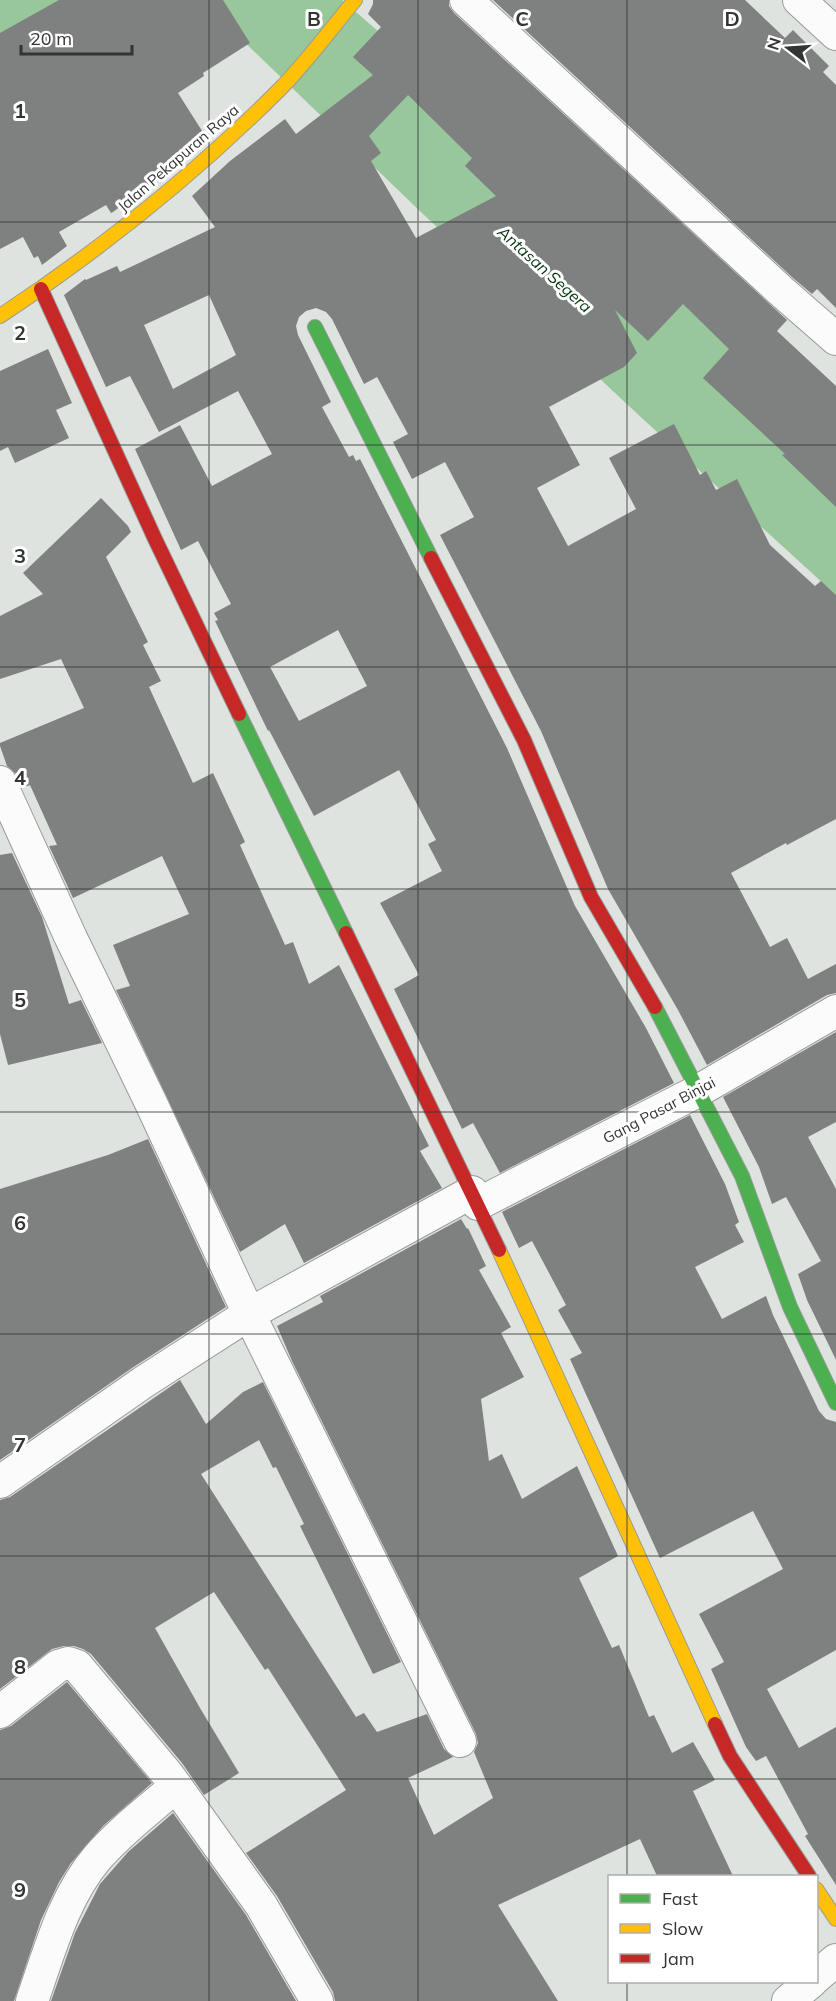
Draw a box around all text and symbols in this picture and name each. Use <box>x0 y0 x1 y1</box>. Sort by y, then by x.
text: B <box>307 6 321 31</box>
text: C <box>515 6 529 31</box>
text: D <box>724 6 740 31</box>
scale bar <box>21 18 132 56</box>
north arrow <box>758 18 818 78</box>
text: 20 m <box>30 27 72 50</box>
text: N <box>762 35 785 52</box>
text: 1 <box>14 98 26 123</box>
street label: Jalan Pekapuran Raya <box>114 100 242 216</box>
water label: Antasan Segera <box>493 221 596 317</box>
text: 2 <box>14 320 26 345</box>
text: 3 <box>14 543 26 568</box>
text: 4 <box>14 765 26 790</box>
text: 5 <box>14 987 26 1012</box>
street label: Gang Pasar Binjai <box>600 1072 718 1148</box>
text: 6 <box>14 1210 26 1235</box>
text: 7 <box>14 1432 26 1457</box>
text: 8 <box>14 1654 26 1679</box>
legend <box>608 1875 818 1983</box>
text: 9 <box>14 1877 26 1902</box>
text: Fast <box>662 1887 698 1910</box>
text: Slow <box>662 1917 704 1940</box>
text: Jam <box>662 1947 695 1970</box>

